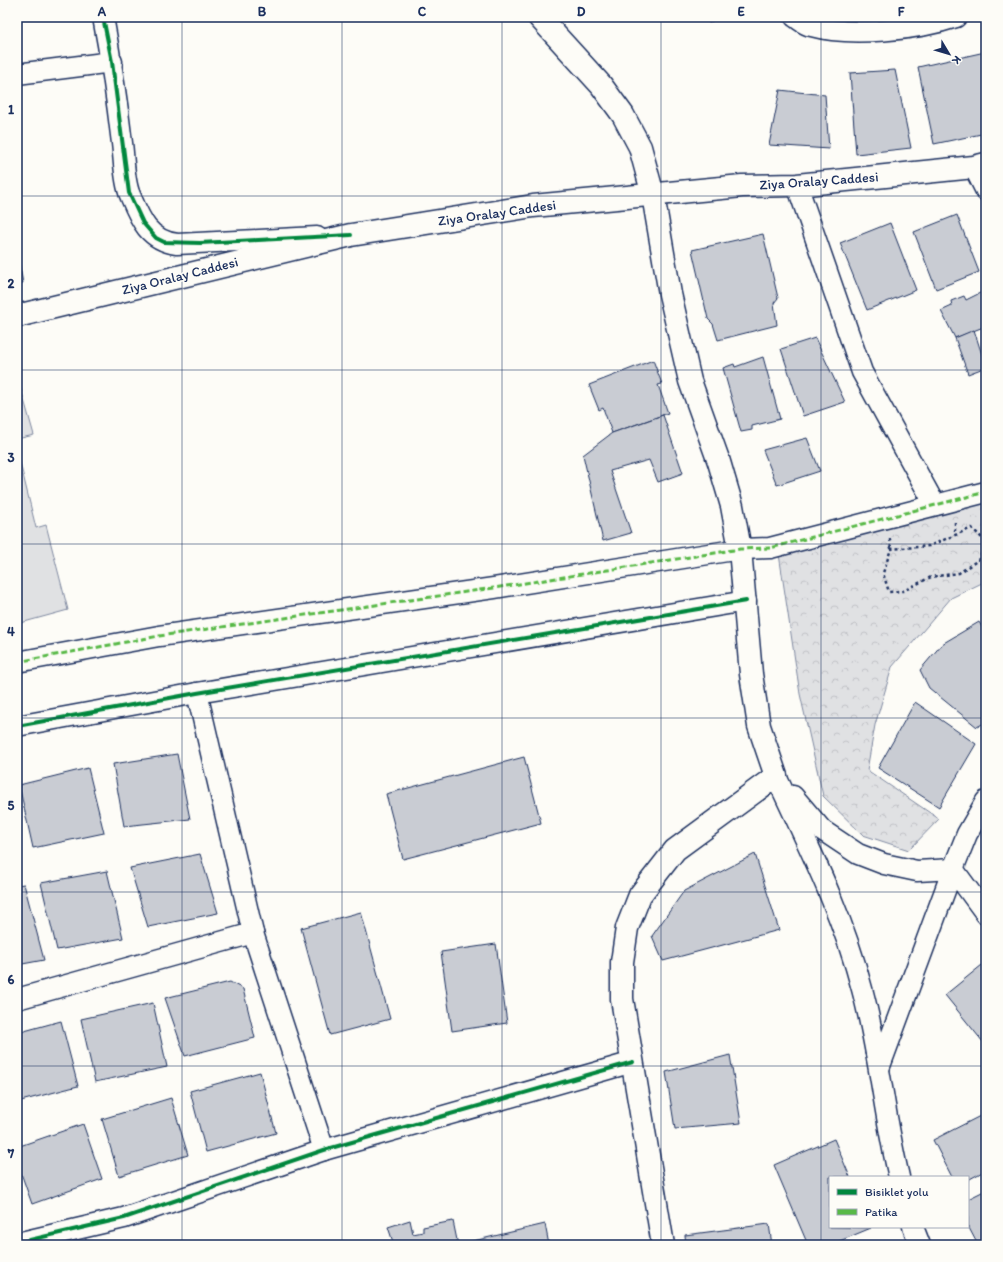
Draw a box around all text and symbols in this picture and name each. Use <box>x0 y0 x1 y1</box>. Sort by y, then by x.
text: A <box>97 4 107 19</box>
text: B <box>258 4 267 19</box>
text: C <box>418 4 427 19</box>
text: D <box>577 4 586 19</box>
text: E <box>737 4 745 19</box>
text: F <box>898 4 905 19</box>
north arrow <box>929 34 969 74</box>
text: K <box>949 53 964 67</box>
text: 1 <box>8 102 14 117</box>
street label: Ziya Oralay Caddesi <box>759 168 879 194</box>
street label: Ziya Oralay Caddesi <box>437 196 557 230</box>
street label: Ziya Oralay Caddesi <box>120 253 240 299</box>
text: 2 <box>8 276 15 291</box>
text: 3 <box>7 450 15 465</box>
text: 4 <box>7 624 15 639</box>
text: 5 <box>8 798 15 813</box>
text: 6 <box>8 972 15 987</box>
text: 7 <box>7 1146 15 1161</box>
legend <box>829 1176 969 1228</box>
text: Bisiklet yolu <box>865 1185 929 1199</box>
text: Patika <box>865 1205 898 1219</box>

